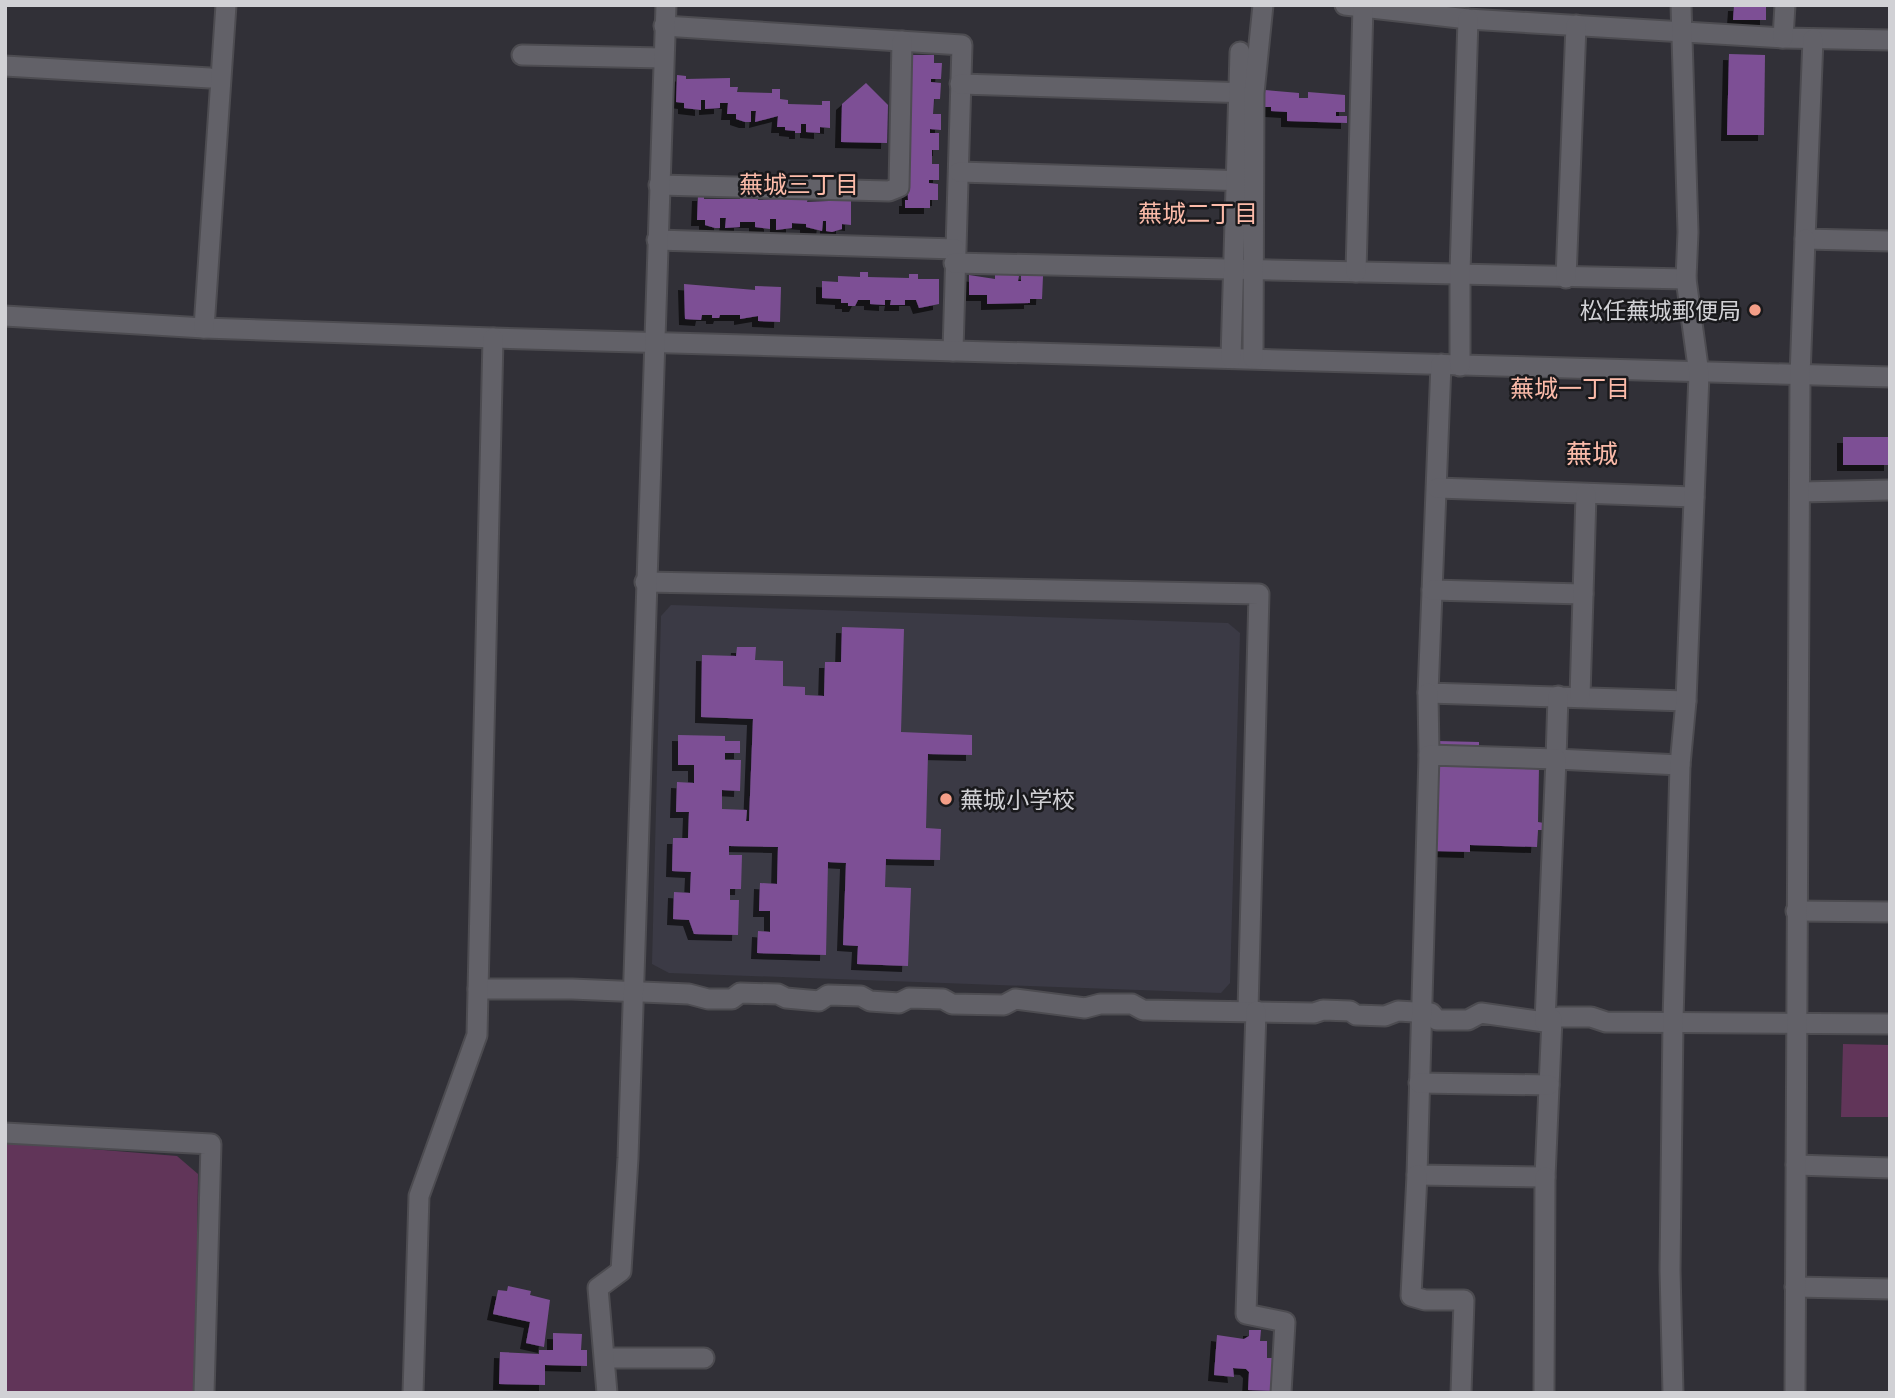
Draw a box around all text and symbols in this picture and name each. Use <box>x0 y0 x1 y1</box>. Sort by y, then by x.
district label: 蕪城三丁目 <box>739 171 859 198</box>
district label: 蕪城二丁目 <box>1138 200 1258 227</box>
place label: 松任蕪城郵便局 <box>1580 298 1741 323</box>
marker: 松任蕪城郵便局 <box>1747 302 1763 318</box>
district label: 蕪城一丁目 <box>1510 375 1630 402</box>
district label: 蕪城 <box>1566 439 1618 468</box>
place label: 蕪城小学校 <box>960 787 1075 812</box>
marker: 蕪城小学校 <box>938 791 954 807</box>

